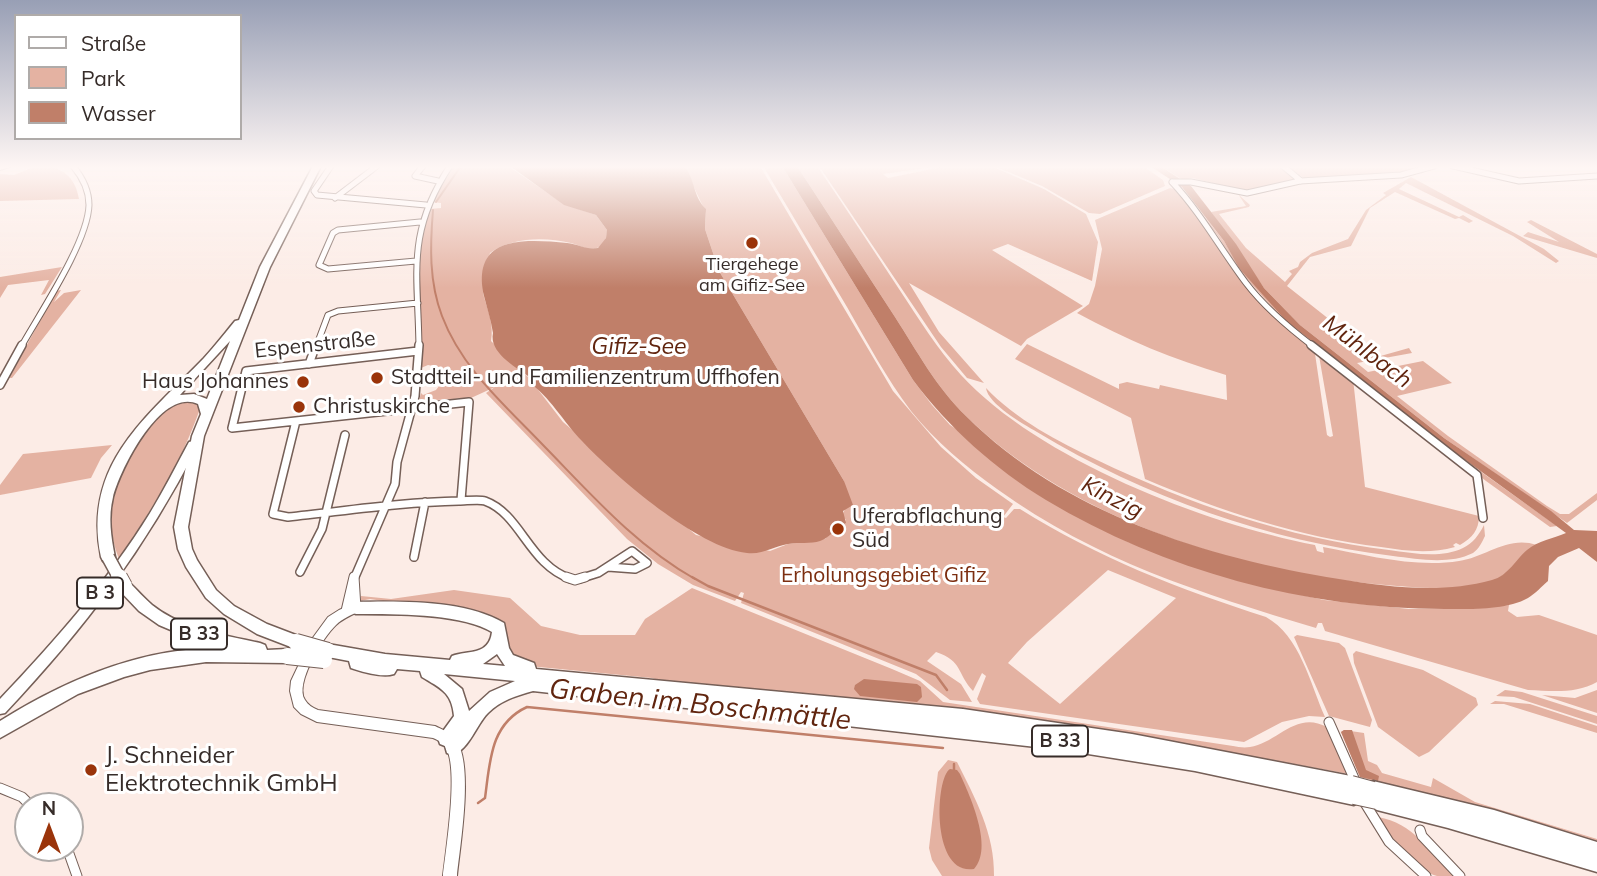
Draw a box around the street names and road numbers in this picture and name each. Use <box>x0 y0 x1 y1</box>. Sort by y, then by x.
street label: Espenstraße <box>253 326 377 364</box>
road number: B 3 <box>77 578 123 608</box>
road number: B 33 <box>171 618 227 650</box>
road number: B 33 <box>1032 726 1088 756</box>

